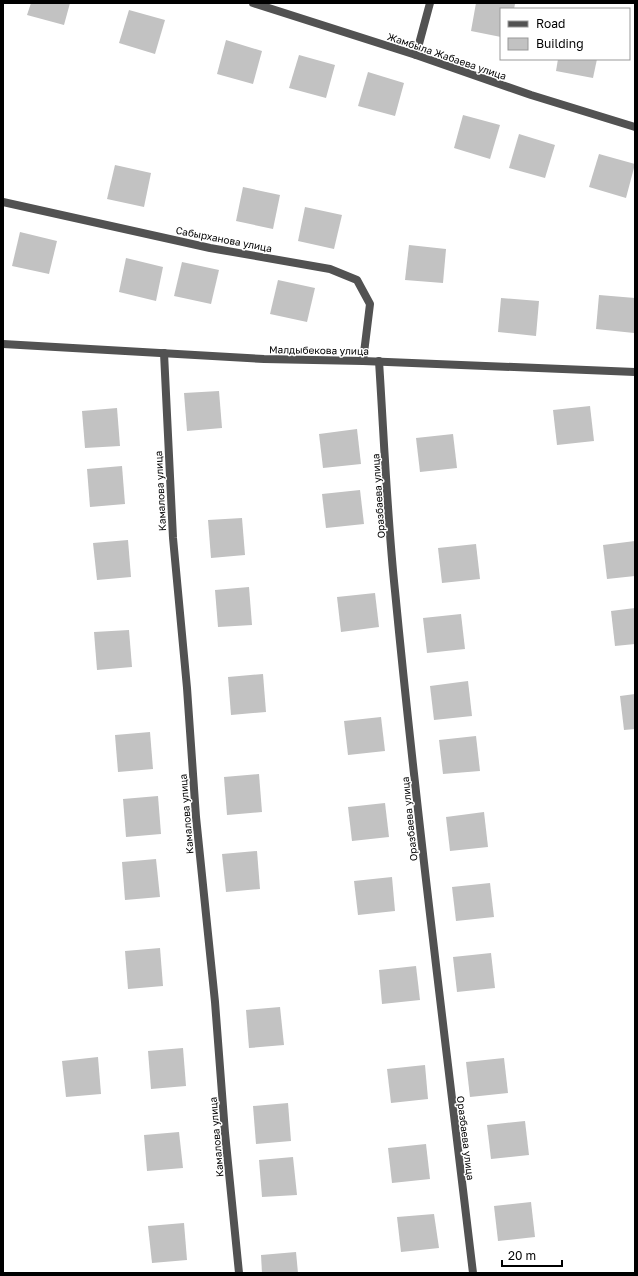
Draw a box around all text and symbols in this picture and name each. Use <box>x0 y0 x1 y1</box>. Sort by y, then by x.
legend <box>500 8 630 60</box>
text: Road <box>536 16 565 31</box>
street label: Жамбыла Жабаева улица <box>386 30 508 82</box>
text: Building <box>536 36 584 51</box>
street label: Сабырханова улица <box>175 224 273 254</box>
street label: Малдыбекова улица <box>269 343 369 357</box>
street label: Камалова улица <box>152 451 168 531</box>
street label: Оразбаева улица <box>369 453 387 539</box>
street label: Камалова улица <box>177 773 195 855</box>
street label: Оразбаева улица <box>399 776 419 862</box>
street label: Оразбаева улица <box>455 1095 477 1181</box>
street label: Камалова улица <box>207 1096 225 1178</box>
scale bar <box>502 1242 562 1268</box>
text: 20 m <box>508 1248 536 1263</box>

